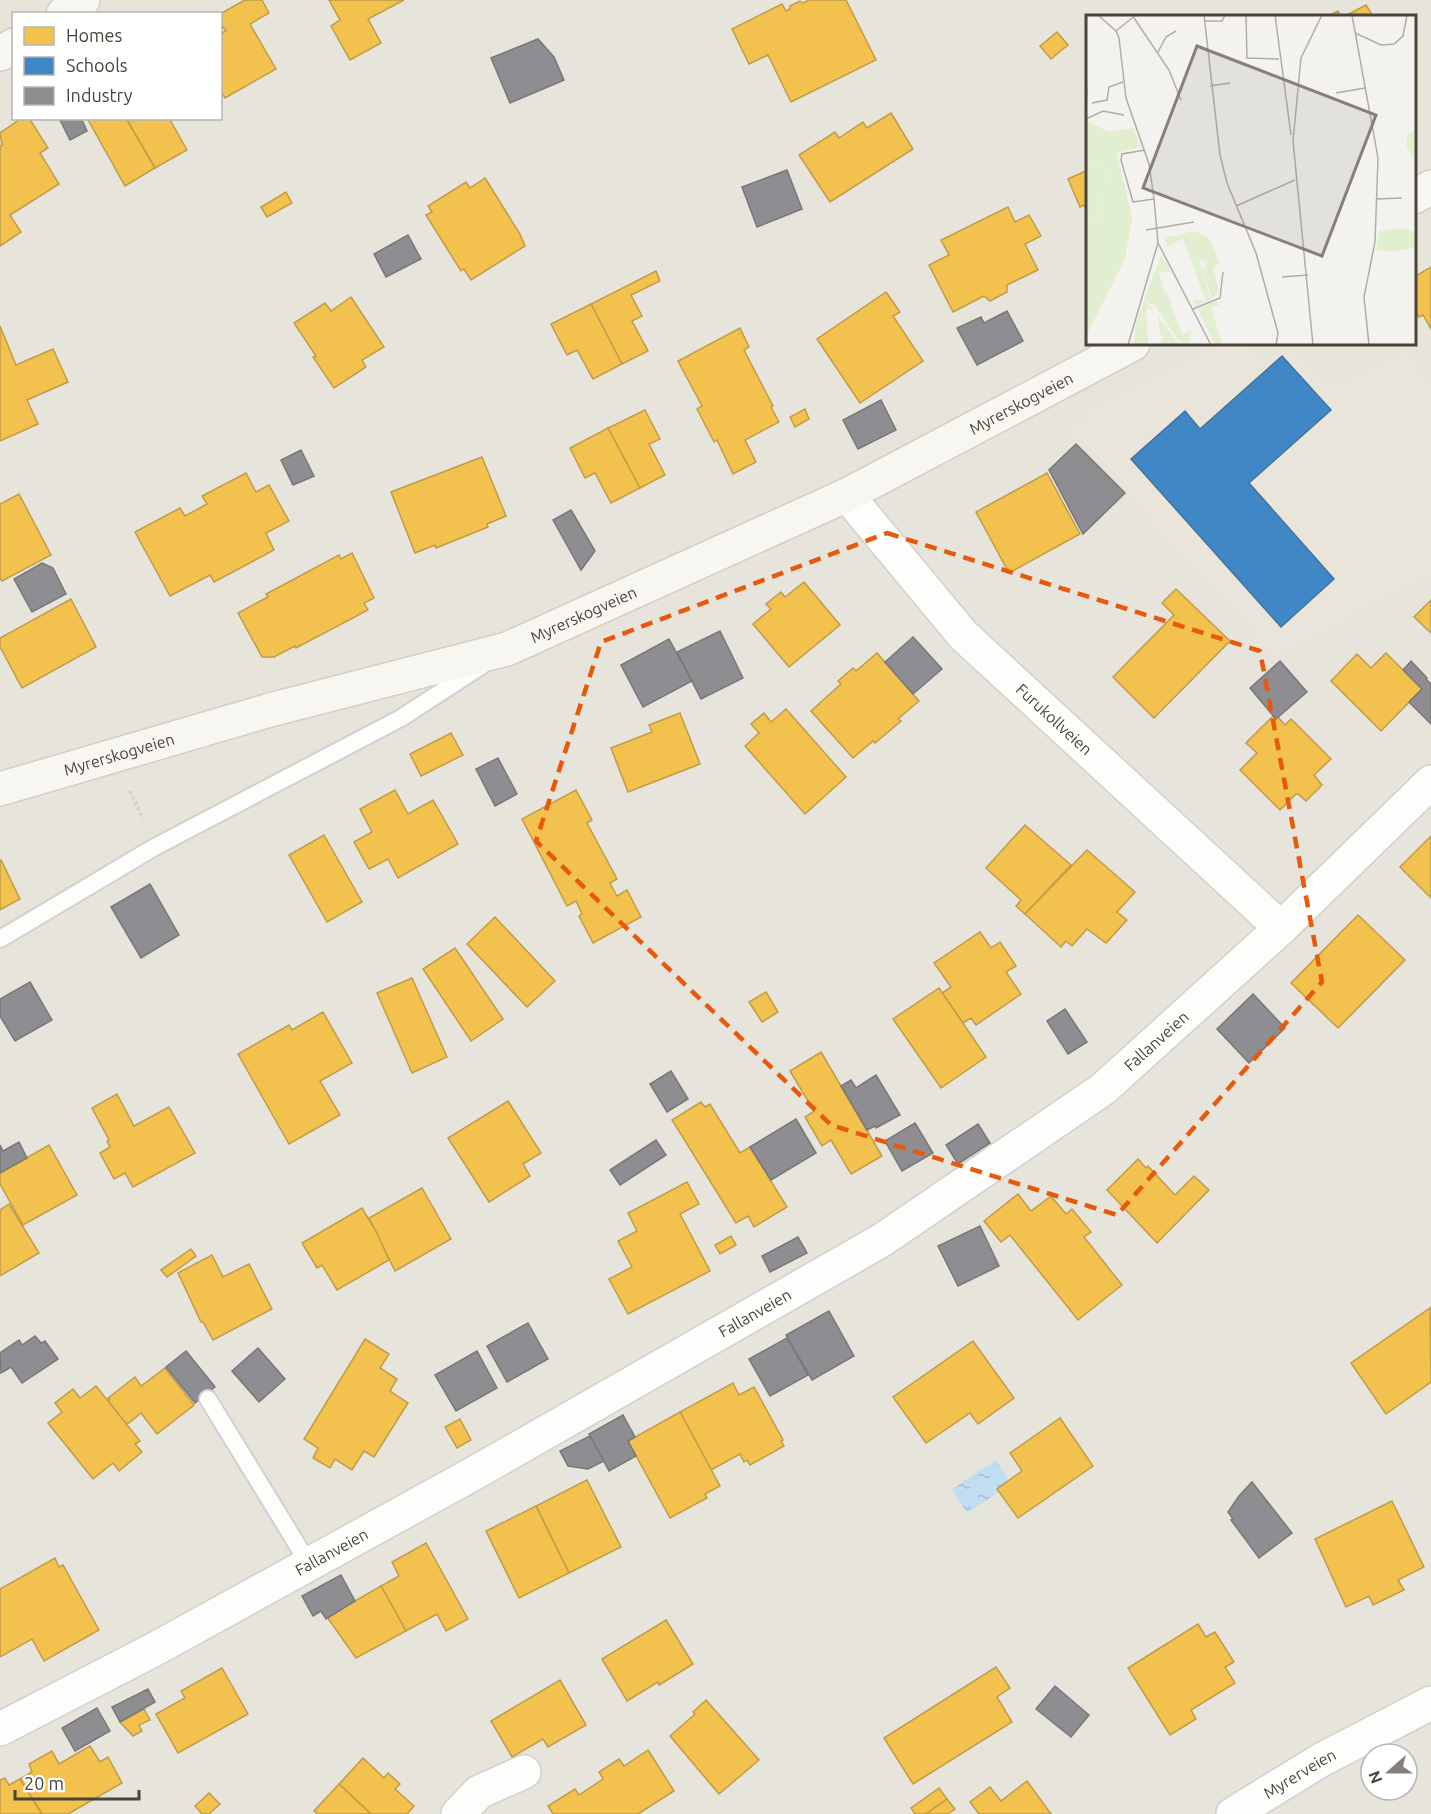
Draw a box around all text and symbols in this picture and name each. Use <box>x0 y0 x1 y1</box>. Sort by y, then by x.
legend <box>12 12 222 120</box>
inset map <box>1086 15 1416 345</box>
text: Homes <box>66 25 123 45</box>
text: Schools <box>66 55 128 75</box>
text: Industry <box>66 85 133 105</box>
street label: Myrerskogveien <box>966 369 1076 438</box>
street label: Myrerskogveien <box>528 583 639 646</box>
street label: Furukollveien <box>1013 680 1096 758</box>
street label: Myrerskogveien <box>62 729 176 779</box>
street label: Fallanveien <box>1120 1007 1192 1074</box>
street label: Fallanveien <box>715 1285 794 1341</box>
street label: Fallanveien <box>292 1524 371 1579</box>
north arrow <box>1359 1742 1419 1802</box>
street label: Myrerveien <box>1260 1745 1339 1802</box>
scale bar <box>15 1763 140 1801</box>
text: N <box>1364 1769 1386 1786</box>
text: 20 m <box>24 1773 64 1793</box>

